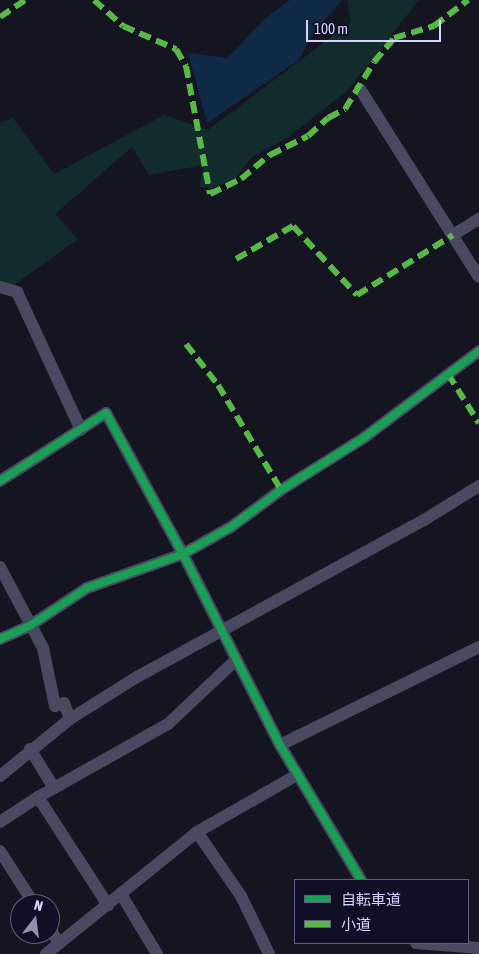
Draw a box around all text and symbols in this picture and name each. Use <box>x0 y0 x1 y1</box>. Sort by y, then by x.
scale bar <box>309 10 444 42</box>
text: 100 m <box>314 20 348 37</box>
legend <box>294 879 469 944</box>
text: 自転車道 <box>341 891 401 908</box>
north arrow <box>10 894 60 944</box>
text: N <box>33 897 45 914</box>
text: 小道 <box>341 916 371 933</box>

